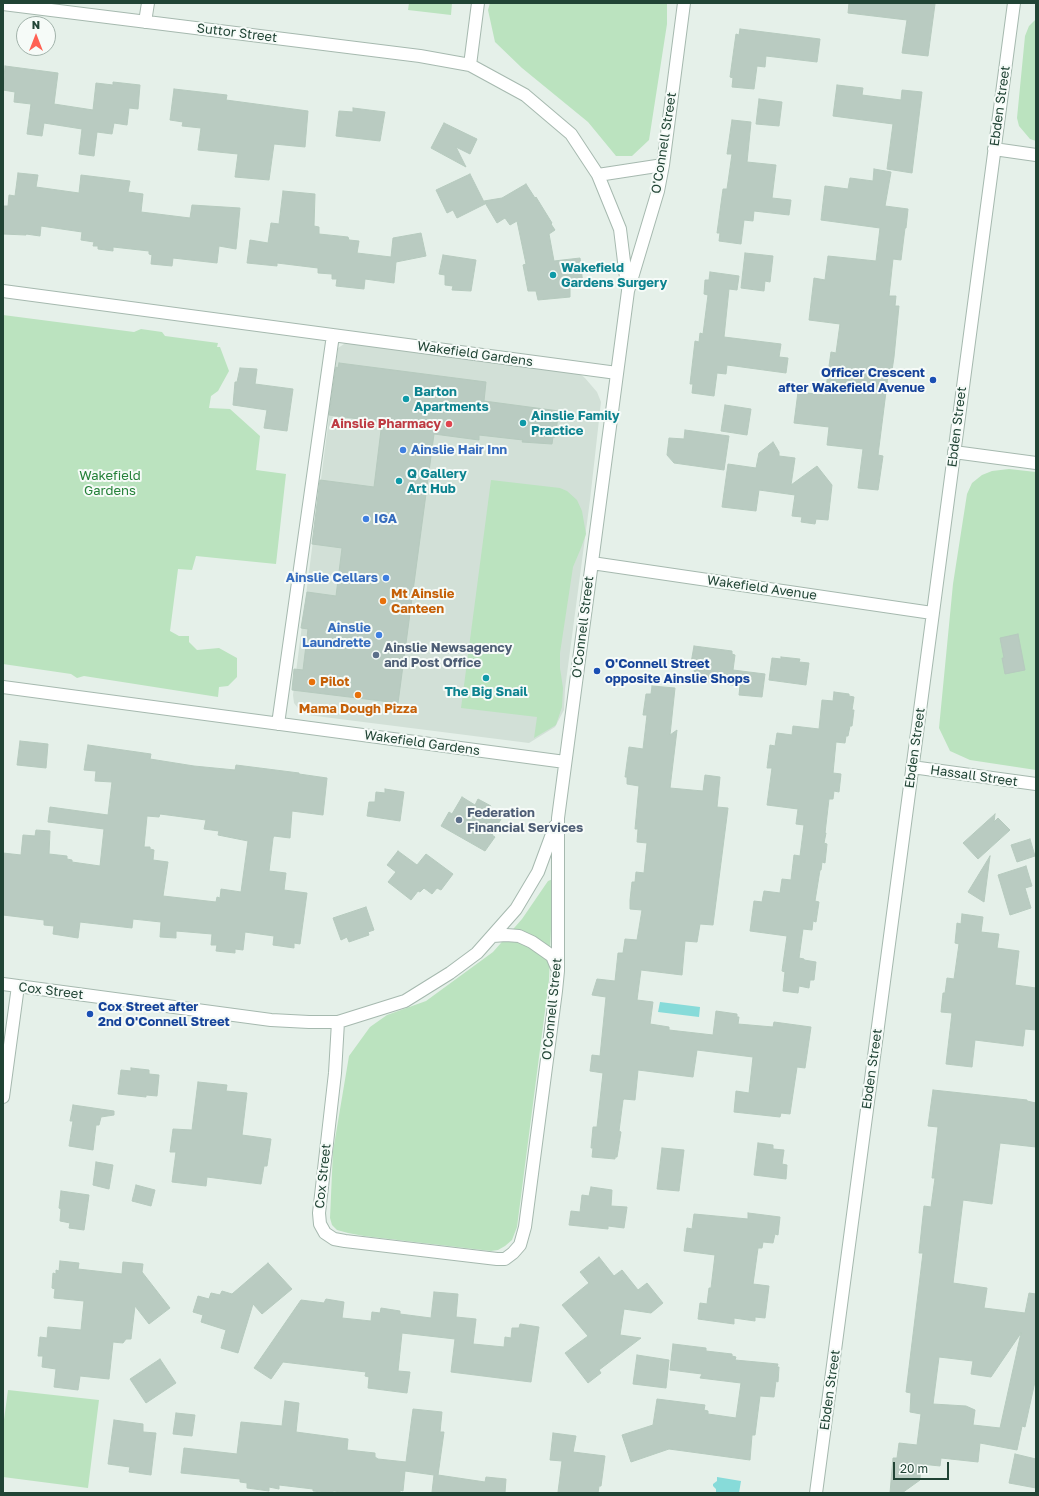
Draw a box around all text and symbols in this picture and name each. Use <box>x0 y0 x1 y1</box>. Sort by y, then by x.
north arrow <box>16 16 56 56</box>
text: N <box>32 18 40 31</box>
street label: Suttor Street <box>196 20 278 46</box>
street label: Ebden Street <box>987 65 1013 147</box>
street label: O'Connell Street <box>648 91 680 195</box>
place label: Wakefield Gardens Surgery <box>561 260 667 291</box>
marker: Wakefield Gardens Surgery <box>548 270 558 280</box>
street label: Wakefield Gardens <box>416 338 534 370</box>
place label: Officer Crescent after Wakefield Avenue <box>778 365 925 396</box>
marker: Officer Crescent after Wakefield Avenue <box>928 375 938 385</box>
place label: Barton Apartments <box>414 384 489 415</box>
street label: Ebden Street <box>944 386 970 468</box>
marker: Barton Apartments <box>401 394 411 404</box>
place label: Ainslie Family Practice <box>531 408 620 439</box>
place label: Ainslie Pharmacy <box>331 416 441 432</box>
marker: Ainslie Family Practice <box>518 418 528 428</box>
marker: Ainslie Pharmacy <box>444 419 454 429</box>
place label: Ainslie Hair Inn <box>411 442 507 458</box>
marker: Ainslie Hair Inn <box>398 445 408 455</box>
place label: Q Gallery Art Hub <box>407 466 467 497</box>
park label: Wakefield Gardens <box>79 468 141 499</box>
marker: Q Gallery Art Hub <box>394 476 404 486</box>
place label: IGA <box>374 511 397 527</box>
marker: IGA <box>361 514 371 524</box>
place label: Ainslie Cellars <box>286 570 378 586</box>
marker: Ainslie Cellars <box>381 573 391 583</box>
street label: Wakefield Avenue <box>706 573 818 603</box>
street label: O'Connell Street <box>569 575 597 679</box>
place label: Mt Ainslie Canteen <box>391 586 455 617</box>
marker: Mt Ainslie Canteen <box>378 596 388 606</box>
place label: Ainslie Laundrette <box>302 620 371 651</box>
marker: Ainslie Laundrette <box>374 630 384 640</box>
place label: Ainslie Newsagency and Post Office <box>384 640 512 671</box>
marker: Ainslie Newsagency and Post Office <box>371 650 381 660</box>
place label: O'Connell Street opposite Ainslie Shops <box>605 656 750 687</box>
marker: O'Connell Street opposite Ainslie Shops <box>592 666 602 676</box>
marker: The Big Snail <box>481 673 491 683</box>
place label: Pilot <box>320 674 349 690</box>
marker: Pilot <box>307 677 317 687</box>
place label: The Big Snail <box>444 684 528 700</box>
marker: Mama Dough Pizza <box>353 690 363 700</box>
place label: Mama Dough Pizza <box>299 701 417 717</box>
street label: Ebden Street <box>902 707 928 789</box>
street label: Wakefield Gardens <box>363 727 481 759</box>
street label: Hassall Street <box>929 762 1019 790</box>
place label: Federation Financial Services <box>467 805 583 836</box>
marker: Federation Financial Services <box>454 815 464 825</box>
street label: O'Connell Street <box>539 957 565 1061</box>
street label: Cox Street <box>18 979 84 1003</box>
place label: Cox Street after 2nd O'Connell Street <box>98 999 230 1030</box>
marker: Cox Street after 2nd O'Connell Street <box>85 1009 95 1019</box>
street label: Ebden Street <box>859 1028 885 1110</box>
street label: Cox Street <box>312 1143 334 1209</box>
street label: Ebden Street <box>817 1349 843 1431</box>
scale bar <box>895 1454 951 1480</box>
text: 20 m <box>900 1461 928 1476</box>

